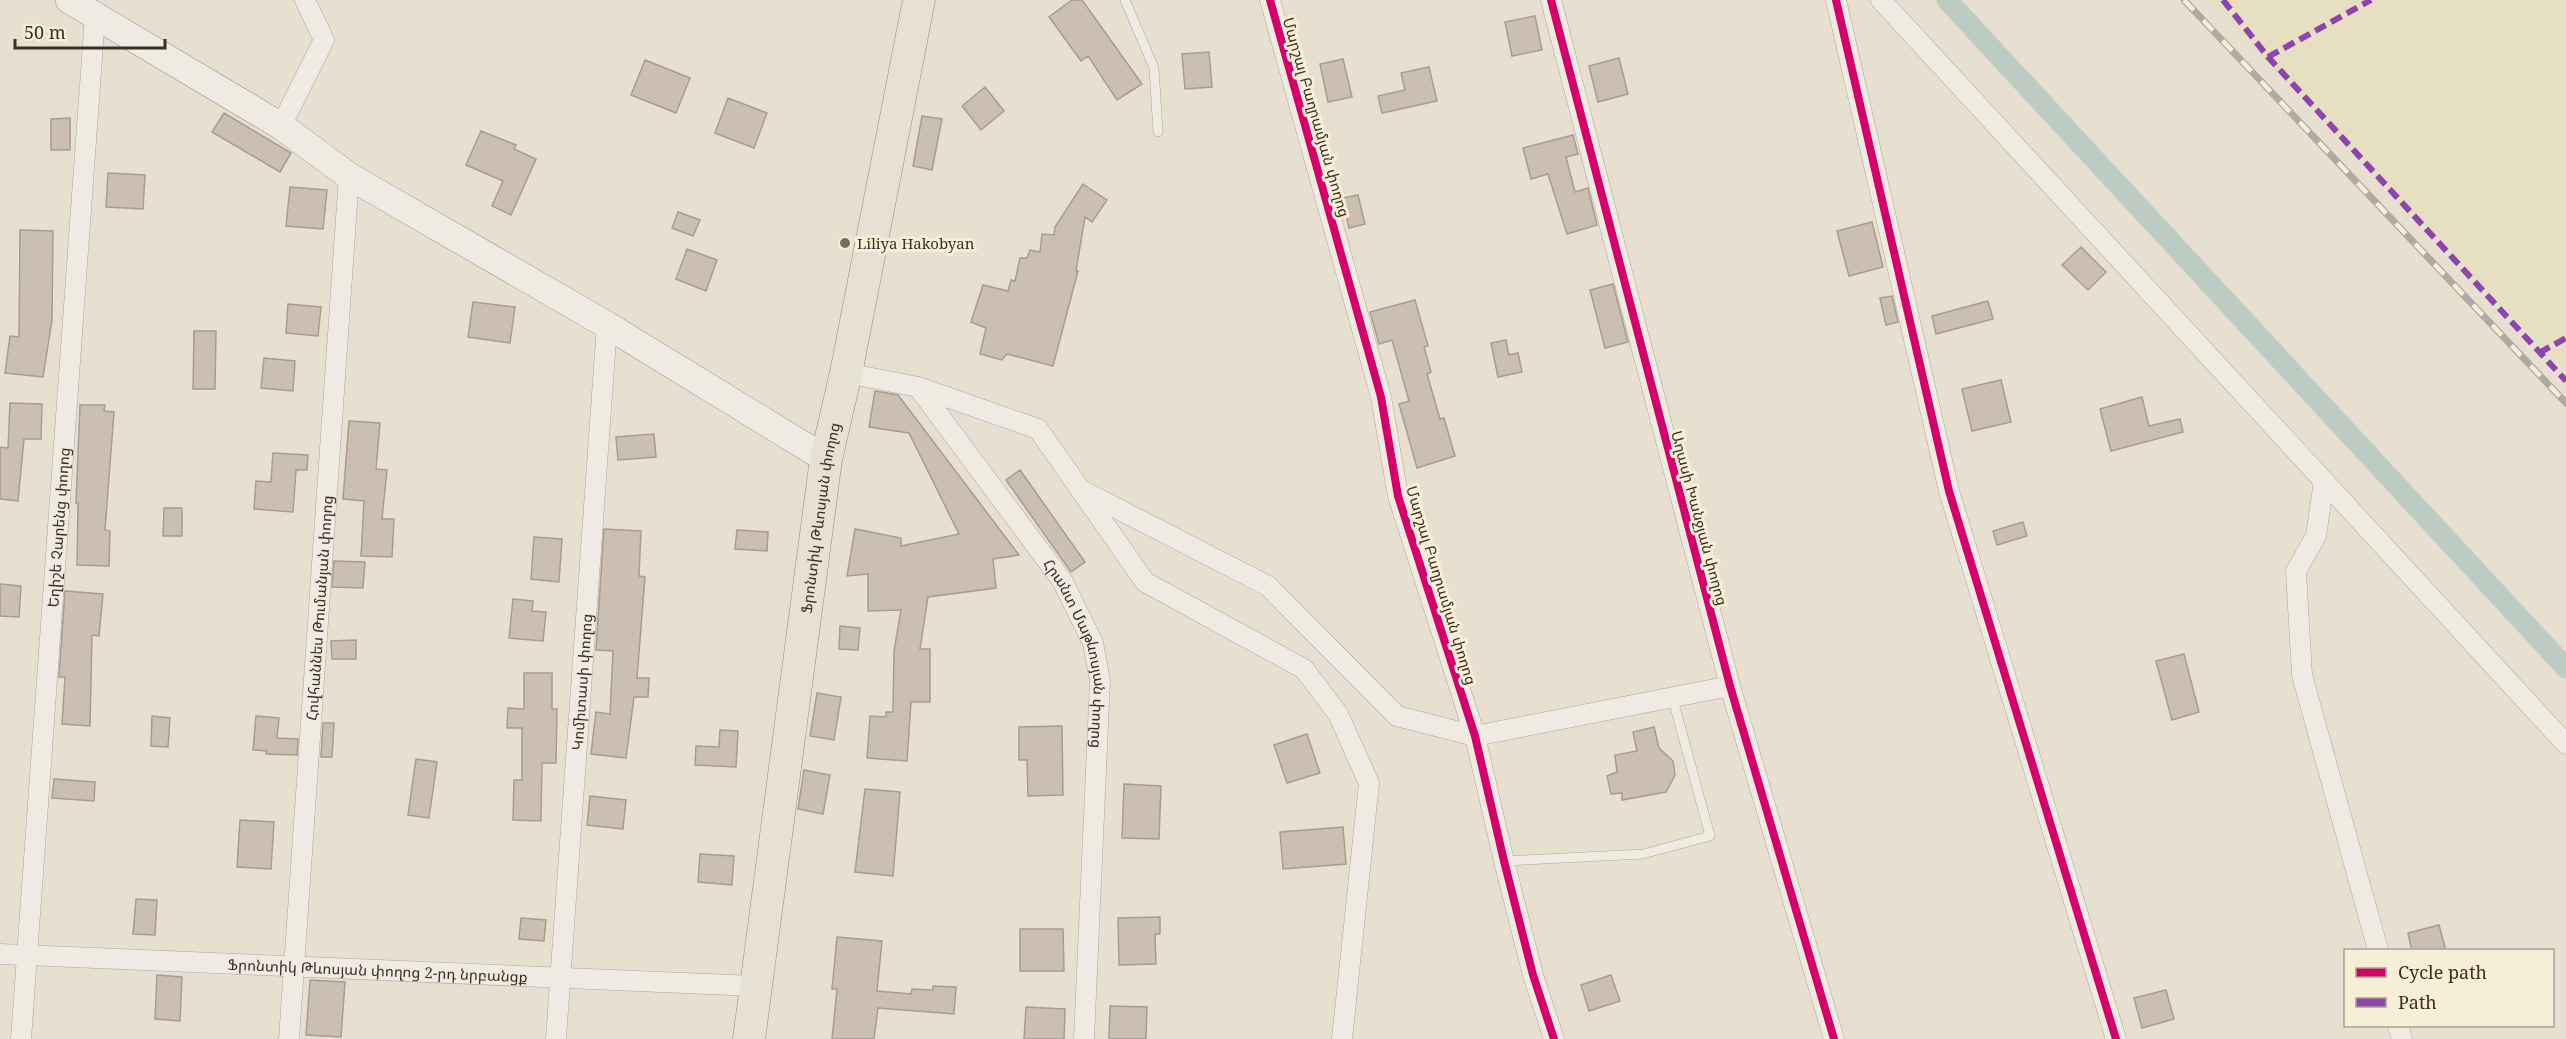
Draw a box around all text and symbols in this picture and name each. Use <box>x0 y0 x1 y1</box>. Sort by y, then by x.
scale bar <box>15 12 165 50</box>
street label: Մարշալ Բաղրամյան փողոց <box>1279 15 1355 219</box>
text: 50 m <box>24 20 66 44</box>
place label: Liliya Hakobyan <box>857 233 975 253</box>
marker: Liliya Hakobyan <box>838 236 852 250</box>
street label: Ֆրոնտիկ Թևոսյան փողոց <box>796 420 844 615</box>
street label: Աղասի Խանջյան փողոց <box>1667 428 1733 608</box>
street label: Եղիշե Չարենց փողոց <box>42 447 74 608</box>
street label: Մարշալ Բաղրամյան փողոց <box>1402 483 1482 687</box>
street label: Հովհաննես Թումանյան փողոց <box>301 495 337 721</box>
street label: Հրանտ Մաթևոսյան փողոց <box>1039 555 1111 749</box>
street label: Կոմիտասի փողոց <box>567 613 596 751</box>
legend <box>2344 949 2554 1027</box>
street label: Ֆրոնտիկ Թևոսյան փողոց 2-րդ նրբանցք <box>227 954 528 986</box>
text: Cycle path <box>2398 960 2487 984</box>
text: Path <box>2398 990 2437 1014</box>

